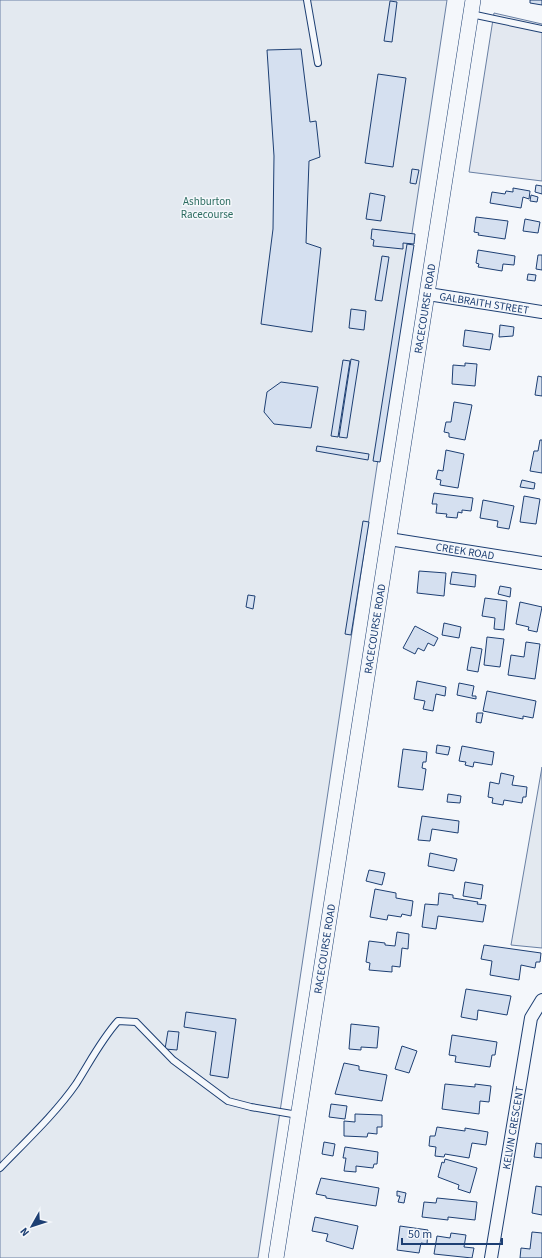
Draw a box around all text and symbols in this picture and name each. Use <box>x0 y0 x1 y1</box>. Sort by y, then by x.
park label: Ashburton Racecourse <box>181 194 234 222</box>
street label: RACECOURSE ROAD <box>411 262 440 355</box>
street label: GALBRAITH STREET <box>438 289 530 318</box>
street label: CREEK ROAD <box>435 539 496 563</box>
street label: RACECOURSE ROAD <box>361 583 390 675</box>
street label: RACECOURSE ROAD <box>310 903 339 995</box>
street label: KELVIN CRESCENT <box>499 1085 528 1171</box>
north arrow <box>12 1206 52 1246</box>
scale bar <box>402 1220 502 1246</box>
text: N <box>16 1224 33 1240</box>
text: 50 m <box>408 1226 432 1243</box>

